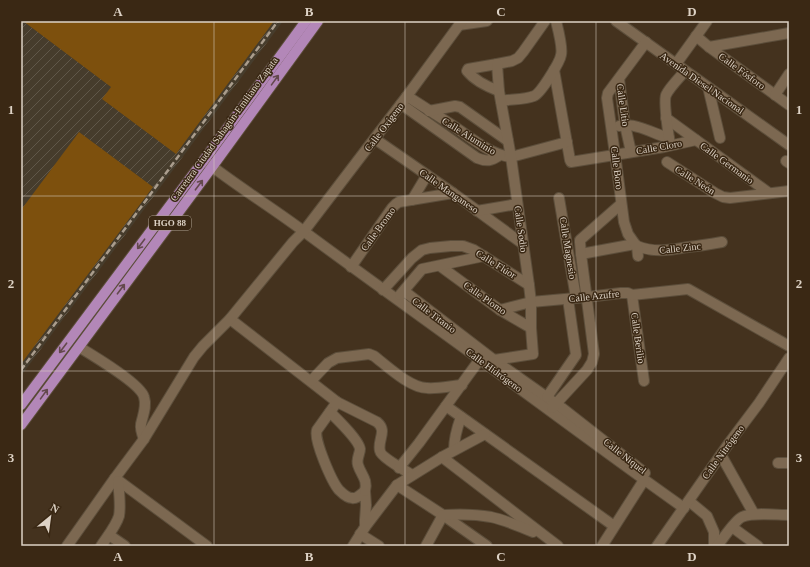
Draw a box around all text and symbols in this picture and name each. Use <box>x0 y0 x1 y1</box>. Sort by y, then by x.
text: A <box>113 4 123 19</box>
text: B <box>305 4 314 19</box>
text: C <box>496 4 506 19</box>
text: D <box>687 4 697 19</box>
street label: Avenida Diesel Nacional <box>658 50 746 116</box>
street label: Calle Fósforo <box>717 50 767 92</box>
street label: Carretera Ciudad Sahagún-Emiliano Zapata <box>168 54 280 203</box>
one-way arrow <box>271 75 280 86</box>
street label: Calle Litio <box>615 83 631 127</box>
street label: Calle Oxígeno <box>362 101 406 153</box>
text: 1 <box>8 102 14 117</box>
text: 1 <box>796 102 802 117</box>
street label: Calle Aluminio <box>440 115 498 157</box>
street label: Calle Cloro <box>635 138 683 156</box>
street label: Calle Germanio <box>698 140 756 186</box>
street label: Calle Boro <box>609 146 625 190</box>
street label: Calle Neón <box>673 163 717 197</box>
street label: Calle Manganeso <box>417 167 481 215</box>
one-way arrow <box>195 179 203 190</box>
street label: Calle Bromo <box>358 205 398 253</box>
street label: Calle Sodio <box>512 205 530 253</box>
road number: HGO 88 <box>149 216 191 230</box>
street label: Calle Magnesio <box>558 216 578 280</box>
one-way arrow <box>137 238 145 249</box>
street label: Calle Zinc <box>659 240 702 256</box>
street label: Calle Flúor <box>474 247 519 281</box>
text: 2 <box>8 276 14 291</box>
text: 2 <box>796 276 802 291</box>
street label: Calle Plomo <box>461 279 509 317</box>
one-way arrow <box>117 284 125 295</box>
street label: Calle Azufre <box>568 288 620 304</box>
street label: Calle Titanio <box>410 295 458 335</box>
street label: Calle Berilio <box>629 312 647 364</box>
one-way arrow <box>59 343 68 354</box>
street label: Calle Hidrógeno <box>464 346 524 394</box>
one-way arrow <box>40 388 48 399</box>
street label: Calle Nitrógeno <box>700 423 746 481</box>
street label: Calle Níquel <box>602 436 649 476</box>
text: 3 <box>8 450 15 465</box>
text: 3 <box>796 450 803 465</box>
north arrow <box>30 497 70 537</box>
text: N <box>48 501 61 515</box>
text: A <box>113 549 123 564</box>
text: B <box>305 549 314 564</box>
text: C <box>496 549 506 564</box>
text: D <box>687 549 697 564</box>

